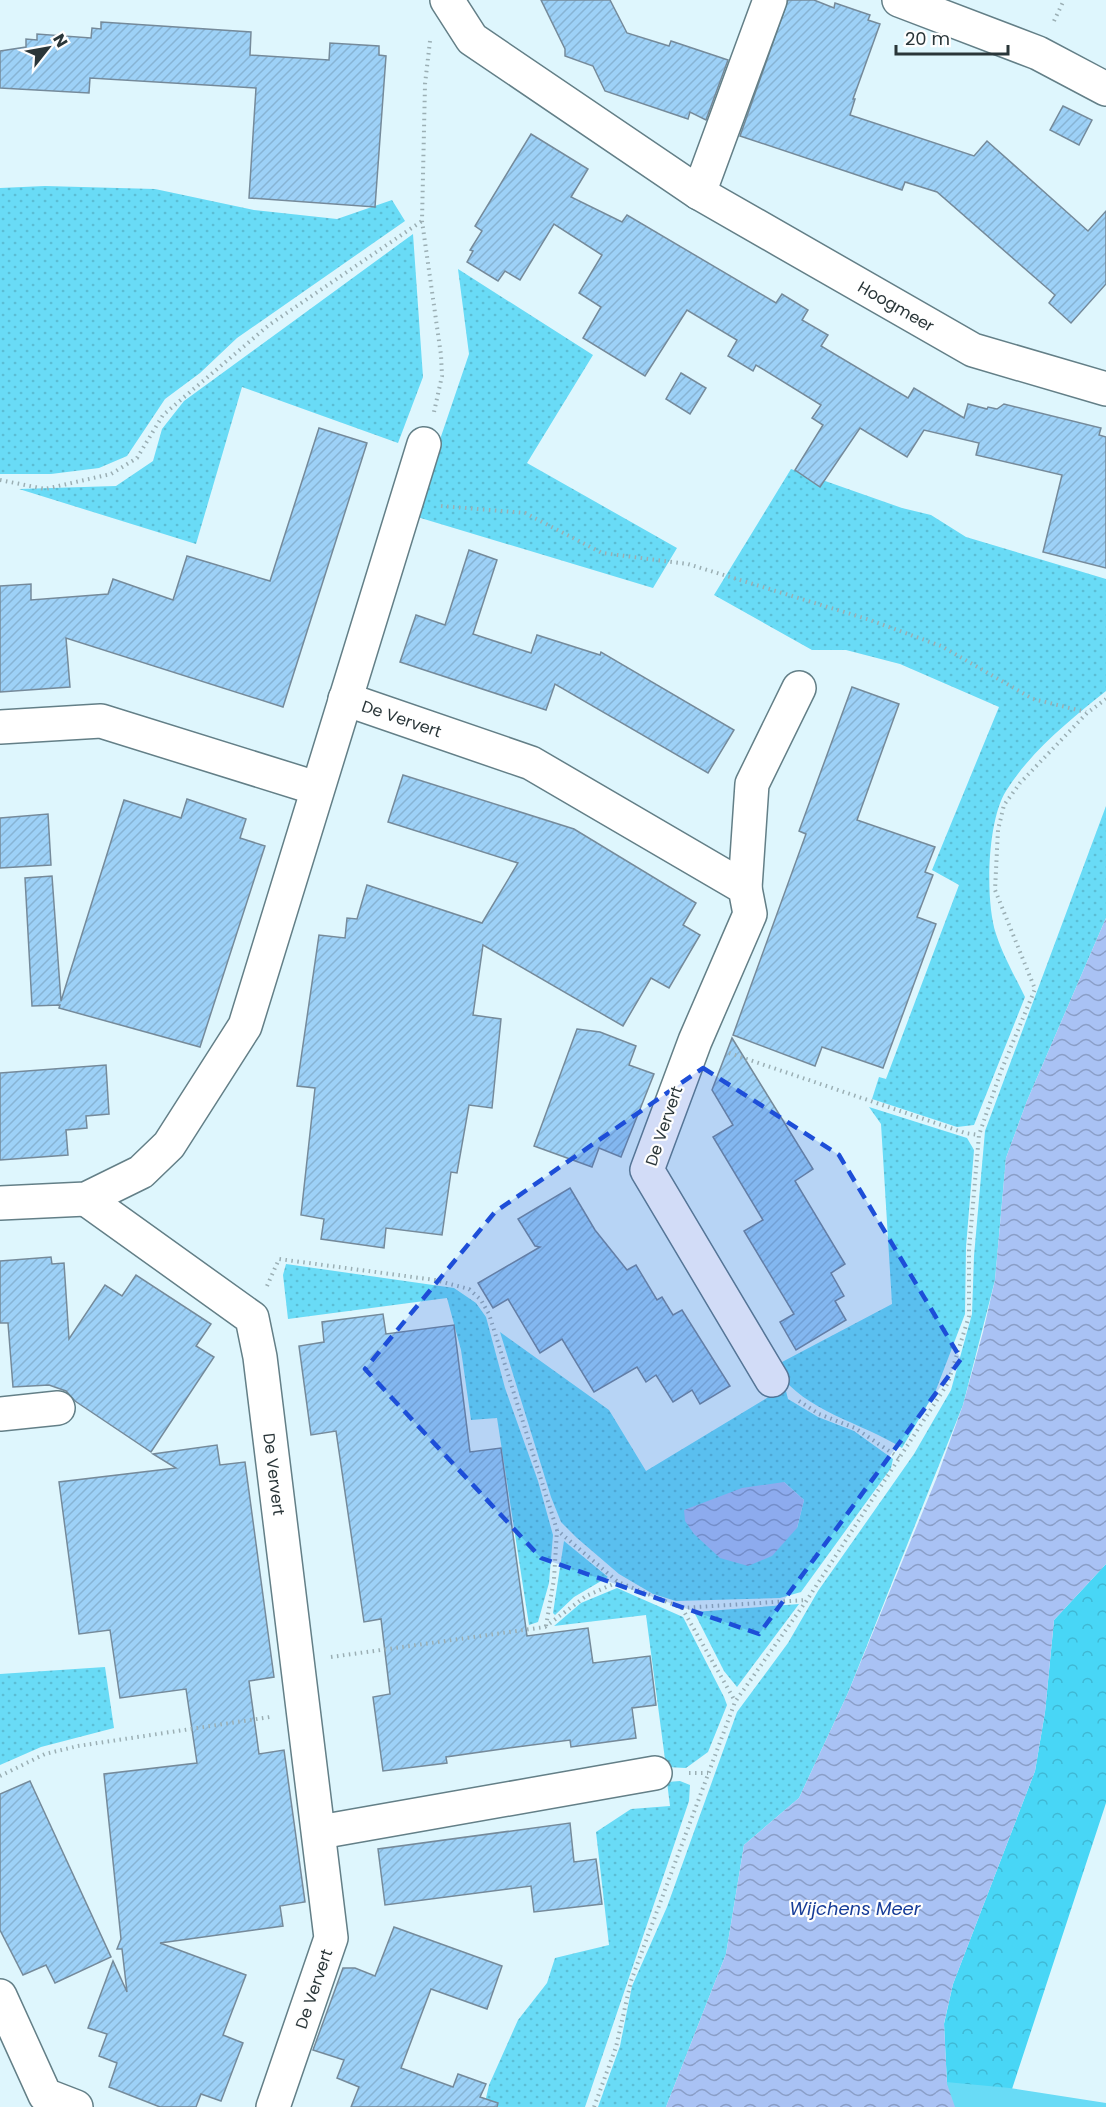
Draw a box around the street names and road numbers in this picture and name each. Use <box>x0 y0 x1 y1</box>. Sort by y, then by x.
street label: Hoogmeer <box>854 275 939 337</box>
street label: De Ververt <box>359 694 445 743</box>
street label: De Ververt <box>640 1083 688 1169</box>
street label: De Ververt <box>258 1432 291 1517</box>
street label: De Ververt <box>290 1946 338 2032</box>

